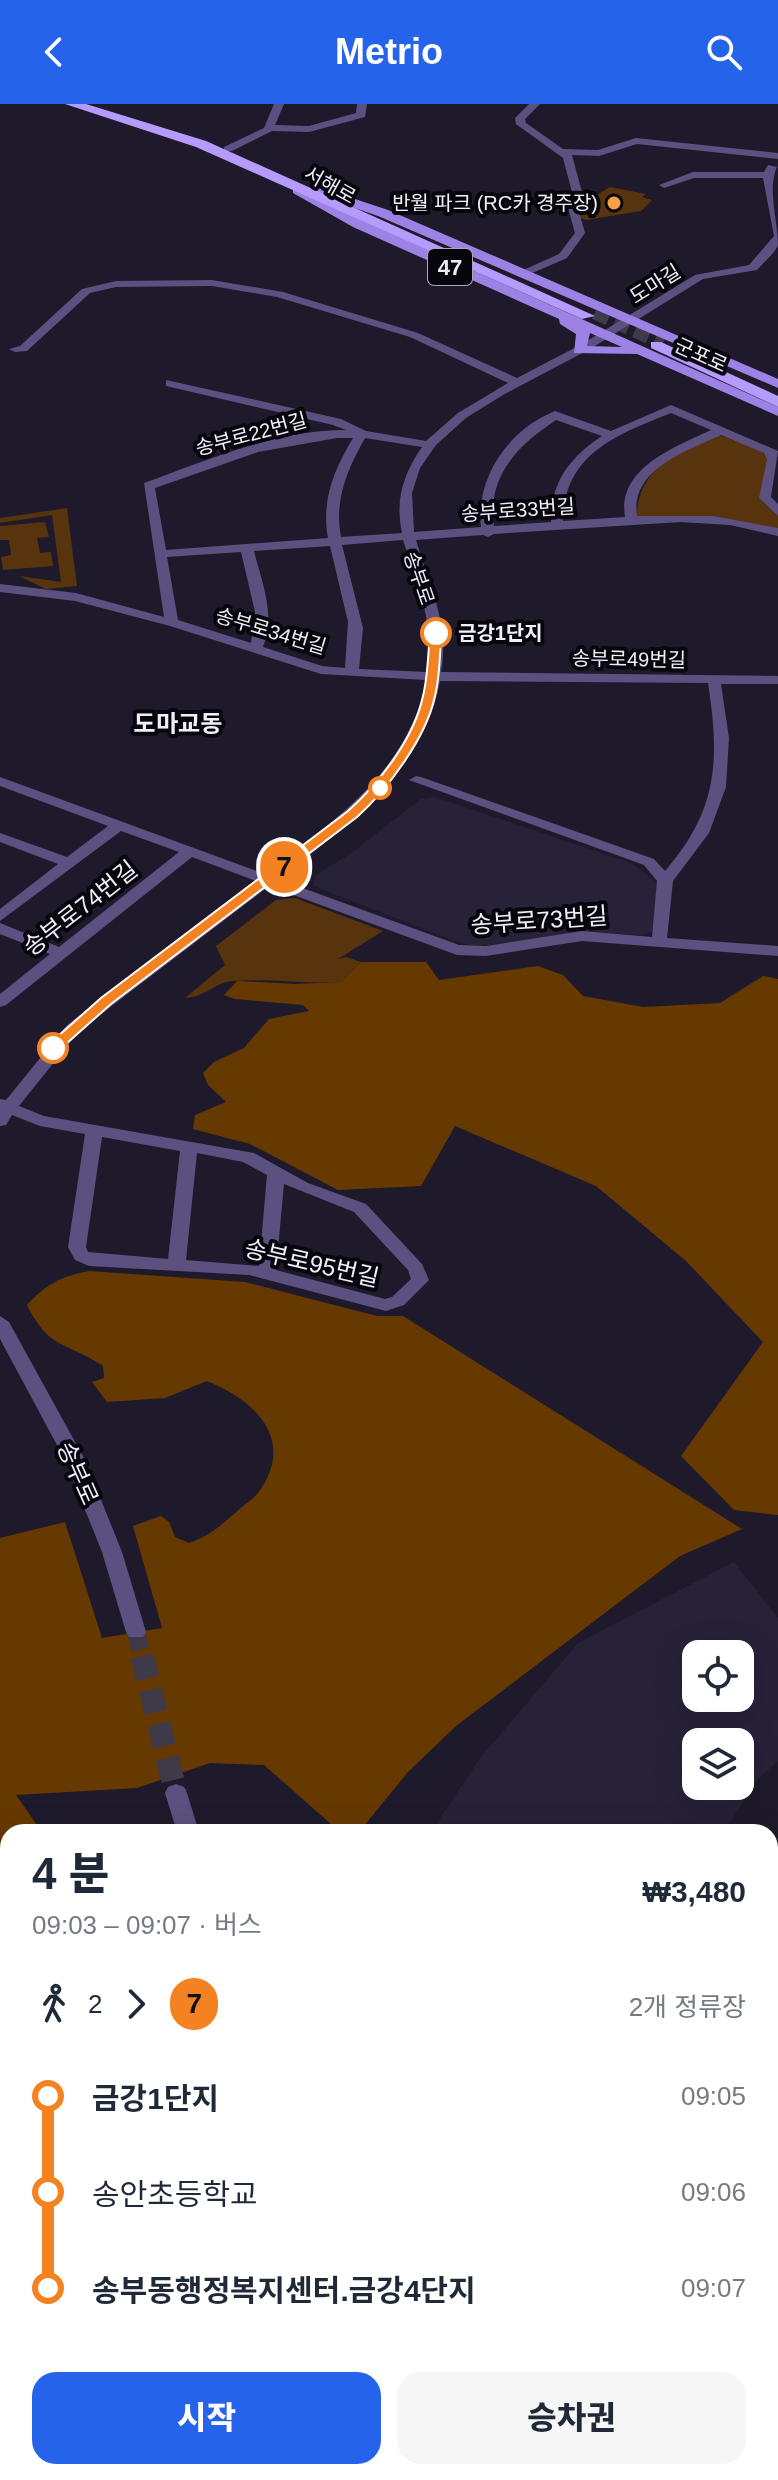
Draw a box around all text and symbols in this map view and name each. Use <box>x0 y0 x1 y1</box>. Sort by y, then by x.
icon: back <box>32 30 76 74</box>
icon: search <box>702 30 746 74</box>
text: Metrio <box>335 31 443 72</box>
street label: 서해로 <box>301 162 359 208</box>
place label: 반월 파크 (RC카 경주장) <box>392 192 598 214</box>
marker: 반월 파크 (RC카 경주장) <box>605 194 623 212</box>
road number: 47 <box>428 249 472 285</box>
street label: 도마길 <box>626 260 684 308</box>
street label: 군포로 <box>671 334 731 376</box>
street label: 송부로22번길 <box>193 409 309 459</box>
street label: 송부로33번길 <box>460 495 576 525</box>
street label: 송부로 <box>400 548 438 608</box>
street label: 송부로34번길 <box>213 604 329 658</box>
marker: 금강1단지 <box>421 618 451 648</box>
place label: 금강1단지 <box>458 622 543 644</box>
street label: 송부로49번길 <box>572 647 686 671</box>
district label: 도마교동 <box>134 710 222 737</box>
unlabelled marker <box>369 777 391 799</box>
line badge: 7 <box>258 841 310 893</box>
text: 7 <box>276 851 292 882</box>
street label: 송부로74번길 <box>18 855 142 961</box>
street label: 송부로73번길 <box>470 902 608 938</box>
unlabelled marker <box>38 1033 68 1063</box>
street label: 송부로95번길 <box>242 1234 382 1292</box>
street label: 송부로 <box>52 1437 104 1509</box>
map controls <box>682 1640 754 1800</box>
button: locate <box>682 1640 754 1712</box>
button: layers <box>682 1728 754 1800</box>
text: 4 분 <box>32 1849 109 1898</box>
text: ₩3,480 <box>643 1875 746 1908</box>
text: 09:03 – 09:07 · 버스 <box>32 1910 262 1940</box>
icon: walk <box>32 1982 76 2026</box>
icon: forward <box>114 1982 158 2026</box>
text: 7 <box>186 1988 202 2019</box>
text: 2 <box>88 1989 102 2019</box>
text: 2개 정류장 <box>629 1992 746 2022</box>
text: 09:05 <box>681 2081 746 2111</box>
text: 금강1단지 <box>92 2082 219 2115</box>
text: 09:06 <box>681 2177 746 2207</box>
text: 송안초등학교 <box>92 2178 258 2211</box>
text: 09:07 <box>681 2273 746 2303</box>
text: 송부동행정복지센터.금강4단지 <box>92 2274 476 2307</box>
button: 시작 <box>32 2372 381 2464</box>
button: 승차권 <box>397 2372 746 2464</box>

